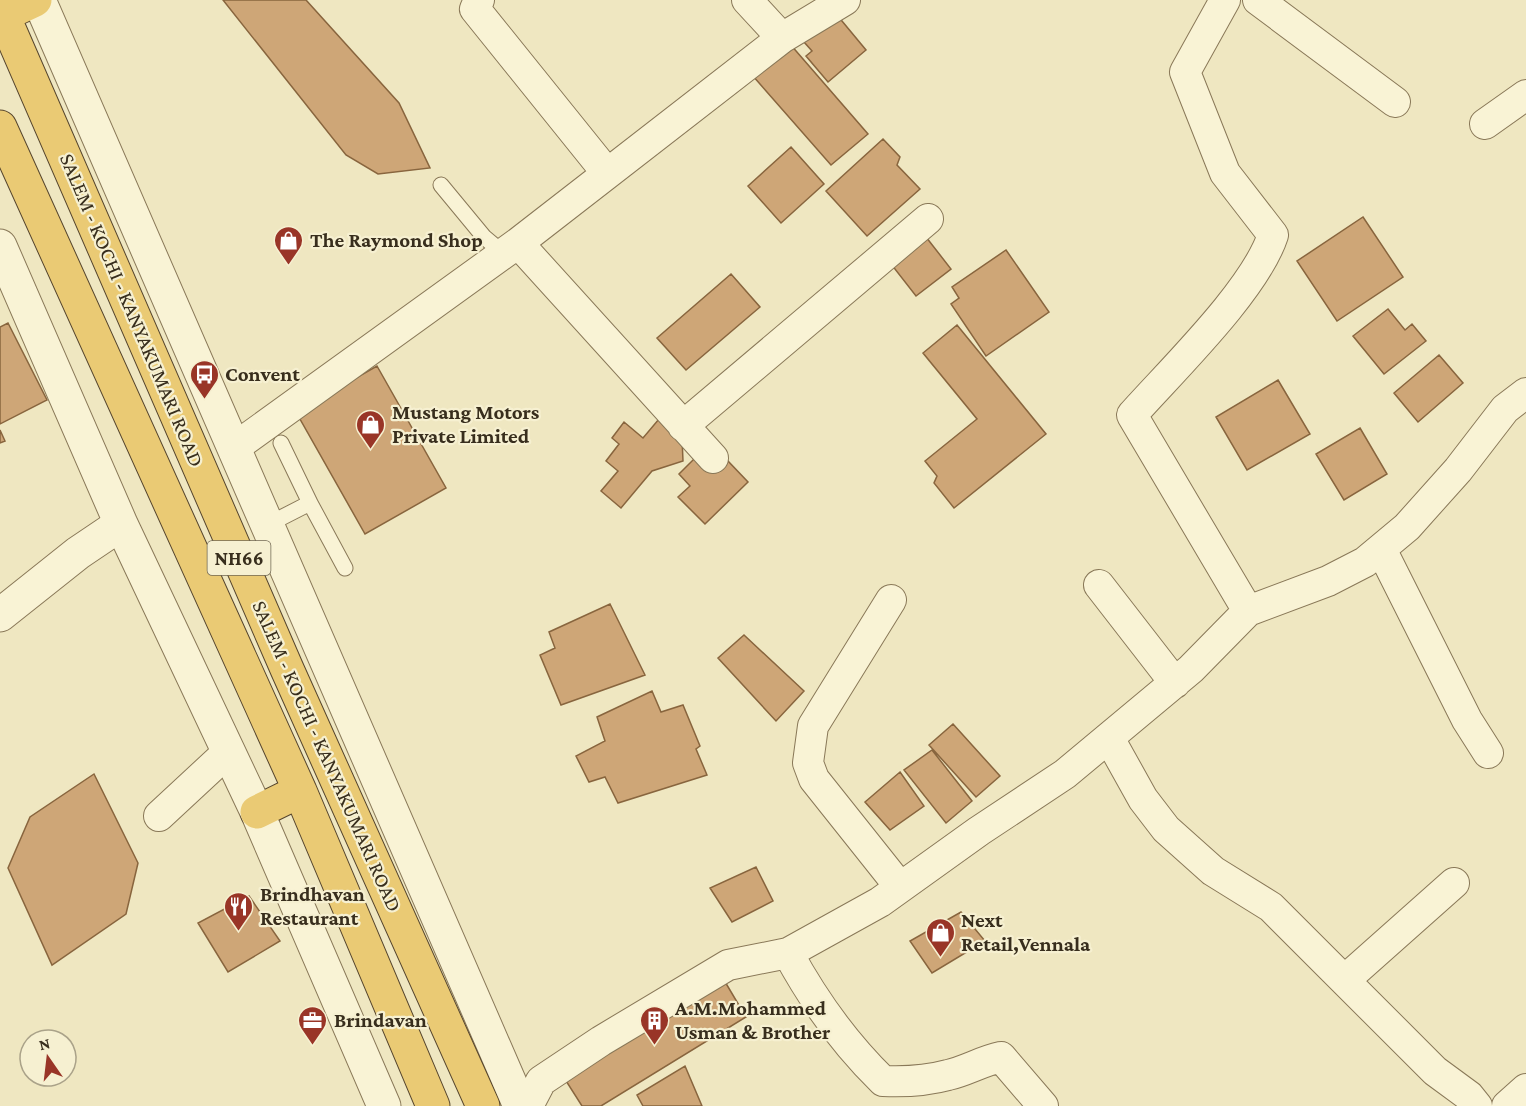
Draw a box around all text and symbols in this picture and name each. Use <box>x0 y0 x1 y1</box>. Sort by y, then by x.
street label: SALEM - KOCHI - KANYAKUMARI ROAD <box>55 150 209 470</box>
shop icon: The Raymond Shop <box>273 224 305 266</box>
place label: The Raymond Shop <box>310 228 483 252</box>
bus stop icon: Convent <box>188 358 220 400</box>
place label: Convent <box>225 362 300 386</box>
place label: Mustang Motors Private Limited <box>392 400 540 448</box>
shop icon: Mustang Motors Private Limited <box>355 408 387 450</box>
road number: NH66 <box>208 541 270 575</box>
street label: SALEM - KOCHI - KANYAKUMARI ROAD <box>247 597 407 915</box>
place label: Brindhavan Restaurant <box>260 882 365 930</box>
restaurant icon: Brindhavan Restaurant <box>223 890 255 932</box>
place label: Next Retail,Vennala <box>961 908 1091 956</box>
shop icon: Next Retail,Vennala <box>924 916 956 958</box>
place label: A.M.Mohammed Usman & Brother <box>674 996 831 1044</box>
office icon: Brindavan <box>297 1004 329 1046</box>
building icon: A.M.Mohammed Usman & Brother <box>638 1004 670 1046</box>
place label: Brindavan <box>334 1008 427 1032</box>
north arrow <box>18 1028 78 1088</box>
text: N <box>37 1034 52 1053</box>

